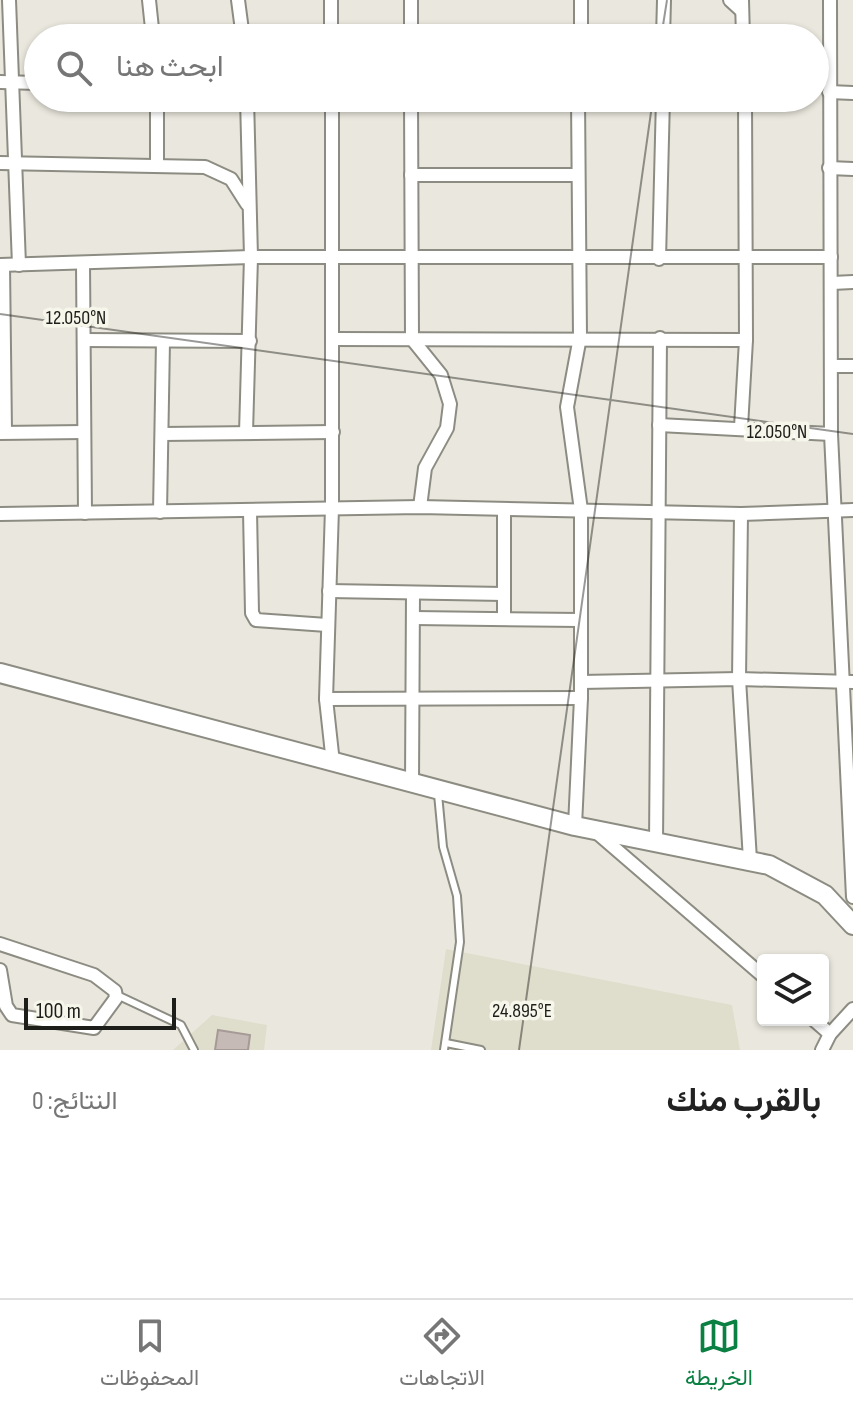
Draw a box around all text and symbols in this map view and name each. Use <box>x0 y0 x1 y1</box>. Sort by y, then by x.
search box <box>24 24 829 112</box>
icon: search <box>52 46 96 90</box>
text: ابحث هنا <box>116 49 224 85</box>
text: 12.050°N <box>46 306 106 330</box>
text: 12.050°N <box>747 420 807 444</box>
map controls <box>757 954 829 1026</box>
button: layers <box>757 954 829 1026</box>
scale bar <box>24 994 176 1030</box>
text: 100 m <box>36 998 81 1025</box>
text: 24.895°E <box>492 999 552 1023</box>
text: بالقرب منك <box>666 1080 821 1121</box>
text: النتائج: 0 <box>32 1086 118 1117</box>
tab: المحفوظات <box>100 1314 199 1397</box>
tab: الاتجاهات <box>399 1314 485 1397</box>
tab: الخريطة <box>685 1314 753 1397</box>

